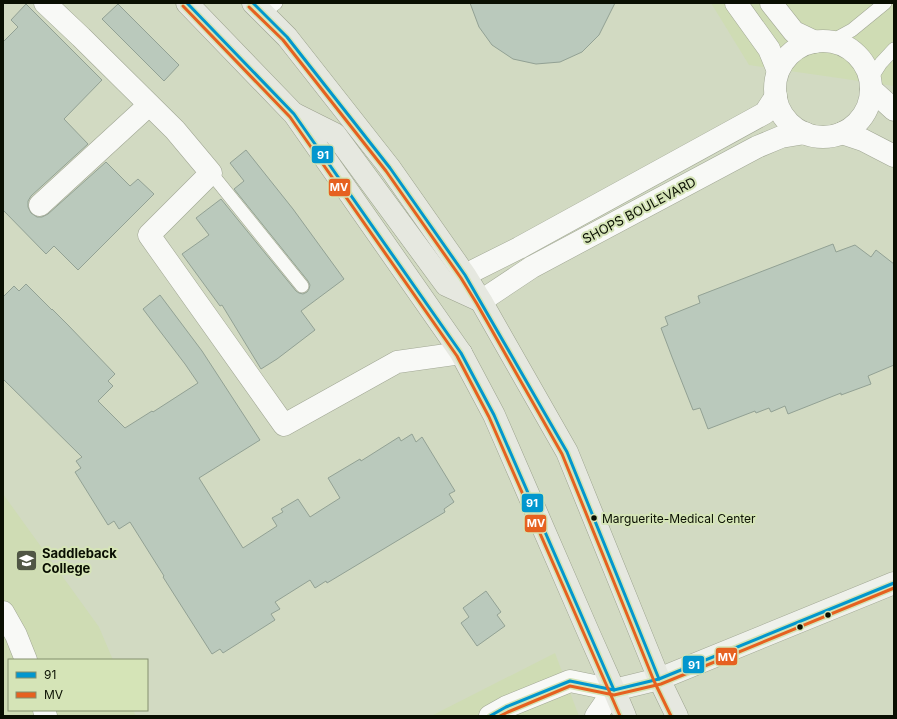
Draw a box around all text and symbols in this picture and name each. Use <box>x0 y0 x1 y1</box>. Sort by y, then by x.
line badge: 91 <box>311 145 334 164</box>
text: 91 <box>317 148 329 162</box>
street label: SHOPS BOULEVARD <box>579 173 699 247</box>
line badge: MV <box>328 178 351 197</box>
text: MV <box>330 180 348 194</box>
line badge: 91 <box>521 493 544 513</box>
text: 91 <box>526 496 538 510</box>
place label: Marguerite-Medical Center <box>602 511 756 526</box>
marker: Marguerite-Medical Center <box>589 513 599 523</box>
line badge: MV <box>524 514 547 533</box>
text: MV <box>527 516 545 530</box>
place label: Saddleback College <box>42 545 117 576</box>
school or university icon: Saddleback College <box>14 547 40 573</box>
unlabelled marker <box>823 610 833 620</box>
unlabelled marker <box>795 622 805 632</box>
line badge: MV <box>715 647 738 666</box>
text: MV <box>718 650 736 664</box>
line badge: 91 <box>682 655 705 674</box>
text: 91 <box>688 658 700 672</box>
legend <box>8 659 148 711</box>
text: 91 <box>44 667 56 682</box>
text: MV <box>44 687 63 702</box>

